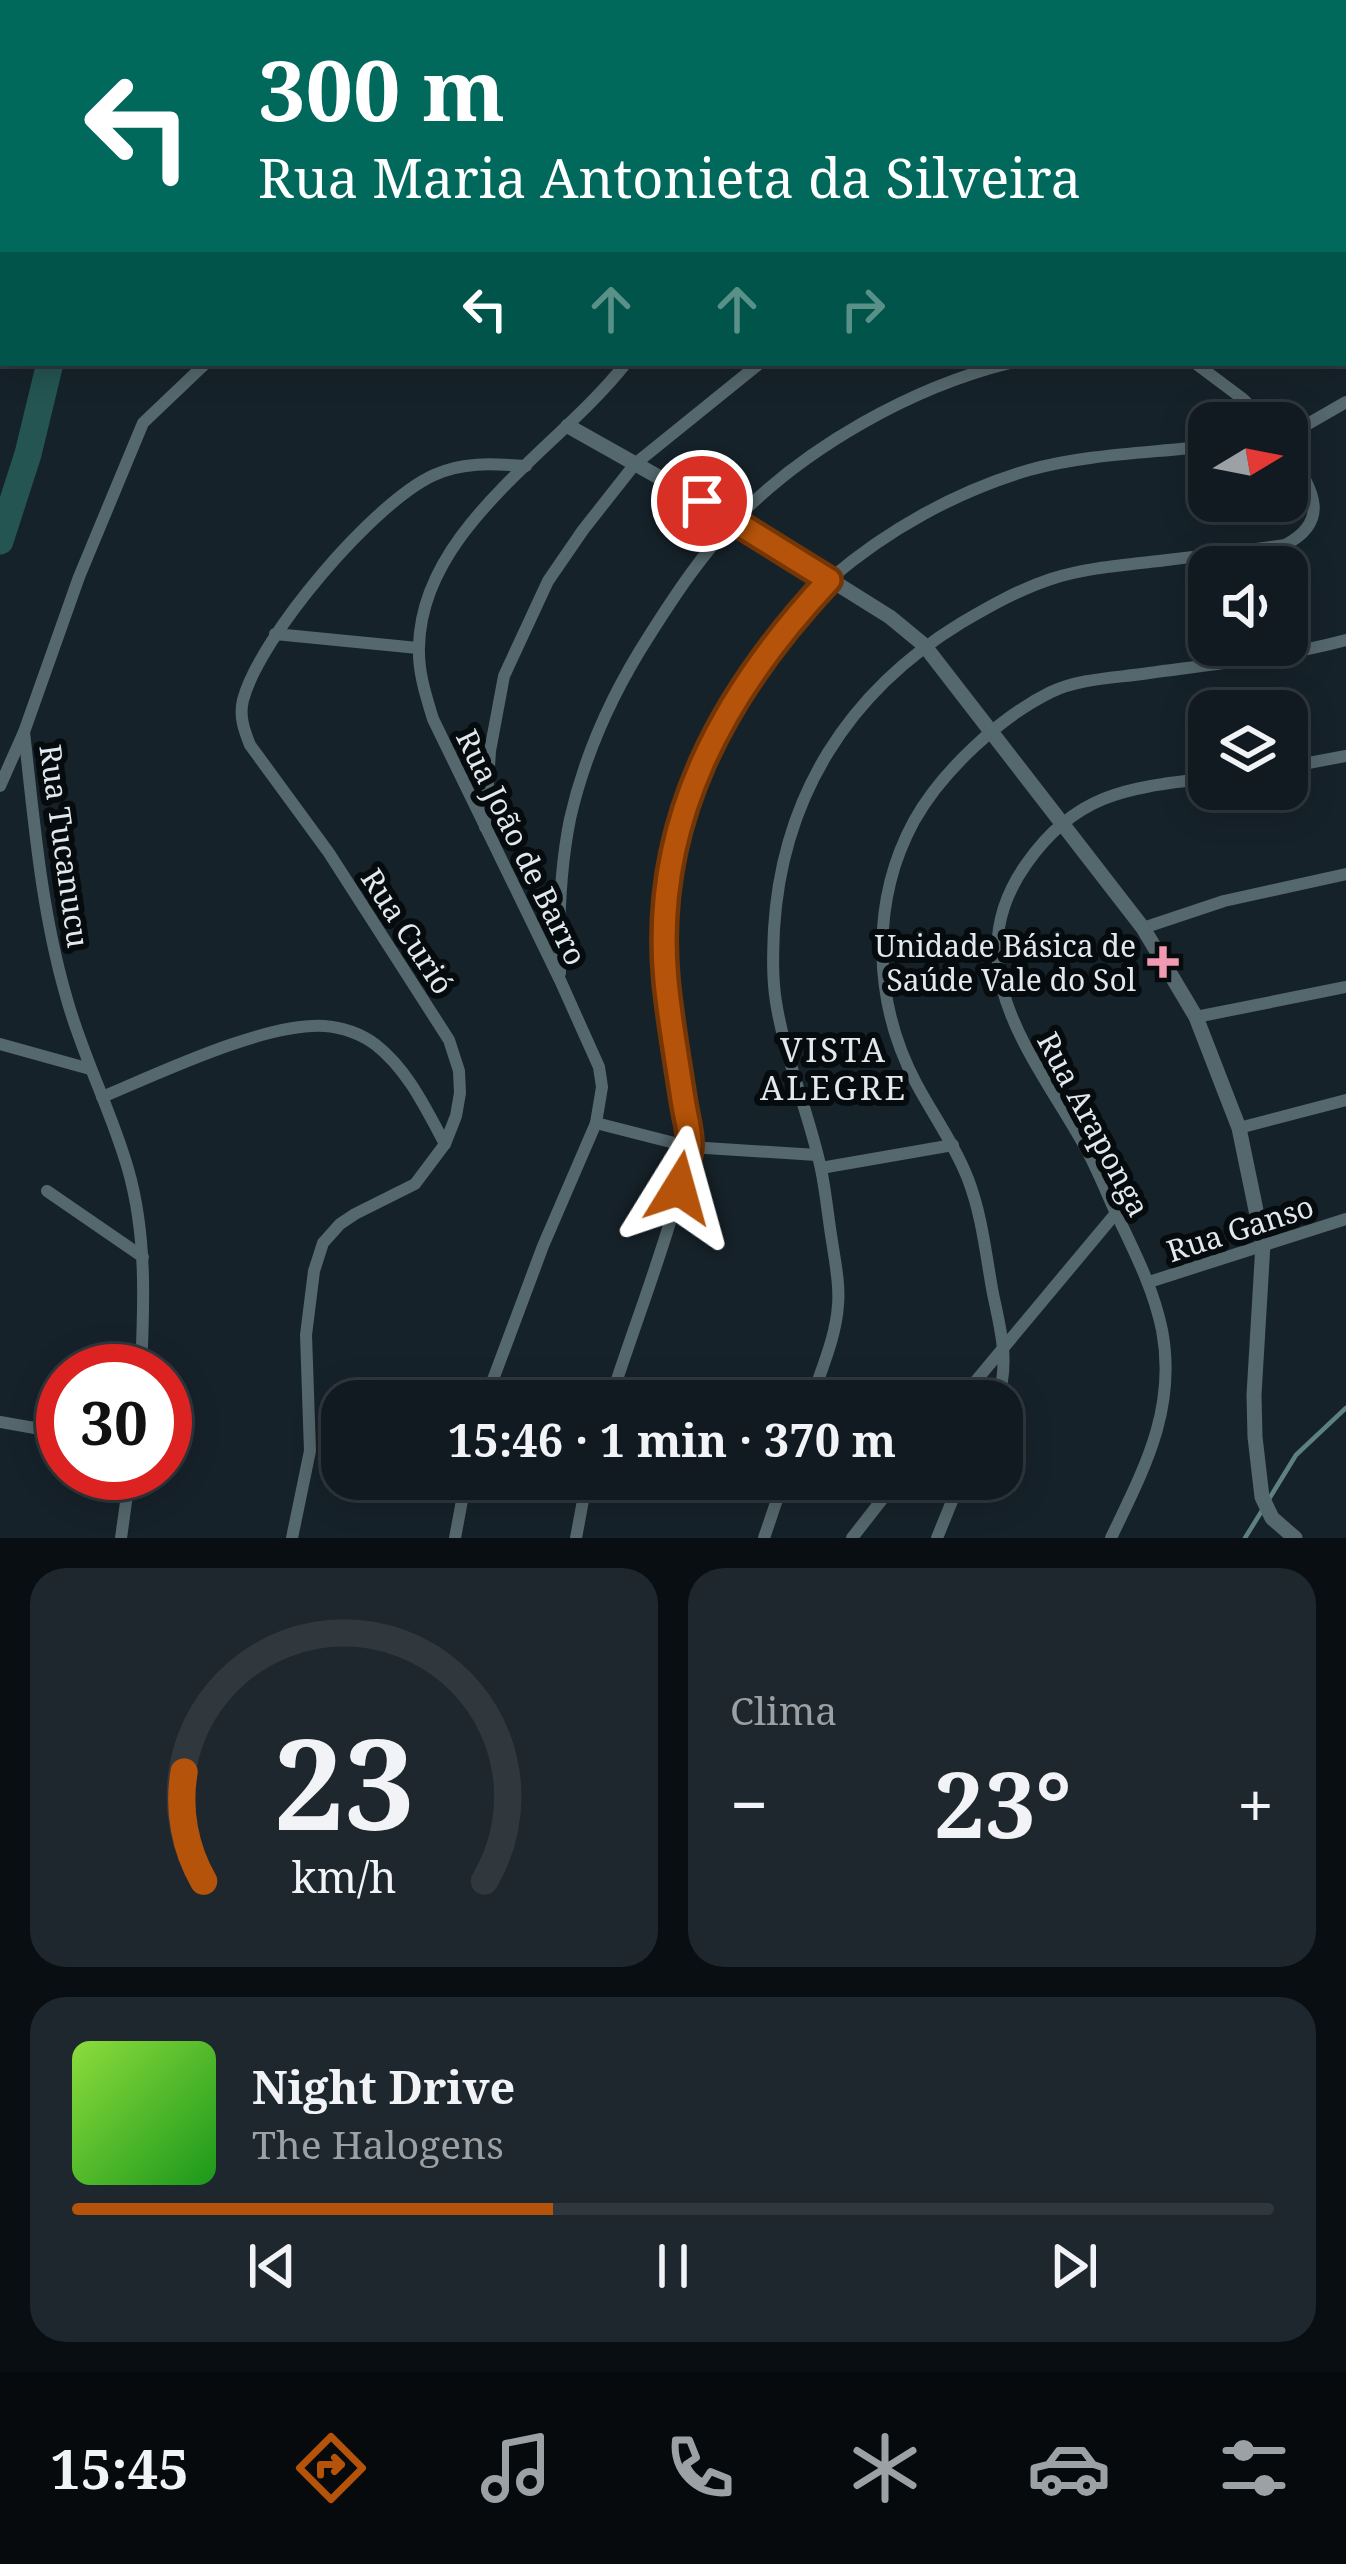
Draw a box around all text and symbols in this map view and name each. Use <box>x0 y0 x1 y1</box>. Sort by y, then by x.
text: 300 m <box>258 31 505 146</box>
icon: left <box>60 48 216 204</box>
text: Rua Maria Antonieta da Silveira <box>258 140 1081 214</box>
icon: left <box>452 276 518 342</box>
icon: ahead <box>578 276 644 342</box>
icon: ahead <box>704 276 770 342</box>
icon: right <box>830 276 896 342</box>
north arrow <box>1188 402 1308 522</box>
map controls <box>1188 402 1308 810</box>
pin <box>651 450 753 552</box>
icon: arrive <box>669 468 735 534</box>
button: sound <box>1188 546 1308 666</box>
button: layers <box>1188 690 1308 810</box>
street label: Rua João de Barro <box>447 722 597 972</box>
street label: Rua Tucanucu <box>30 742 100 950</box>
street label: Rua Curió <box>352 860 464 1002</box>
place label: Unidade Básica de Saúde Vale do Sol <box>874 925 1136 1000</box>
marker: Unidade Básica de Saúde Vale do Sol <box>1147 946 1179 978</box>
street label: Rua Araponga <box>1028 1025 1160 1223</box>
district label: VISTA ALEGRE <box>760 1027 908 1110</box>
position arrow <box>616 1125 742 1251</box>
street label: Rua Ganso <box>1161 1185 1319 1271</box>
speed limit sign: 30 <box>36 1344 192 1500</box>
text: 15:46 · 1 min · 370 m <box>448 1409 896 1470</box>
text: Clima <box>730 1683 837 1736</box>
text: 23 <box>273 1697 415 1867</box>
text: 23° <box>934 1742 1072 1864</box>
text: − <box>730 1758 768 1848</box>
text: + <box>1237 1758 1274 1848</box>
text: km/h <box>291 1846 397 1905</box>
text: Night Drive <box>252 2056 515 2117</box>
text: The Halogens <box>252 2117 504 2170</box>
icon: previous <box>239 2233 305 2299</box>
icon: pause <box>640 2233 706 2299</box>
icon: next <box>1041 2233 1107 2299</box>
icon: directions <box>289 2426 373 2510</box>
icon: music <box>474 2426 558 2510</box>
icon: phone <box>658 2426 742 2510</box>
icon: climate <box>843 2426 927 2510</box>
icon: car <box>1027 2426 1111 2510</box>
icon: filters <box>1212 2426 1296 2510</box>
text: 15:45 <box>50 2431 189 2505</box>

